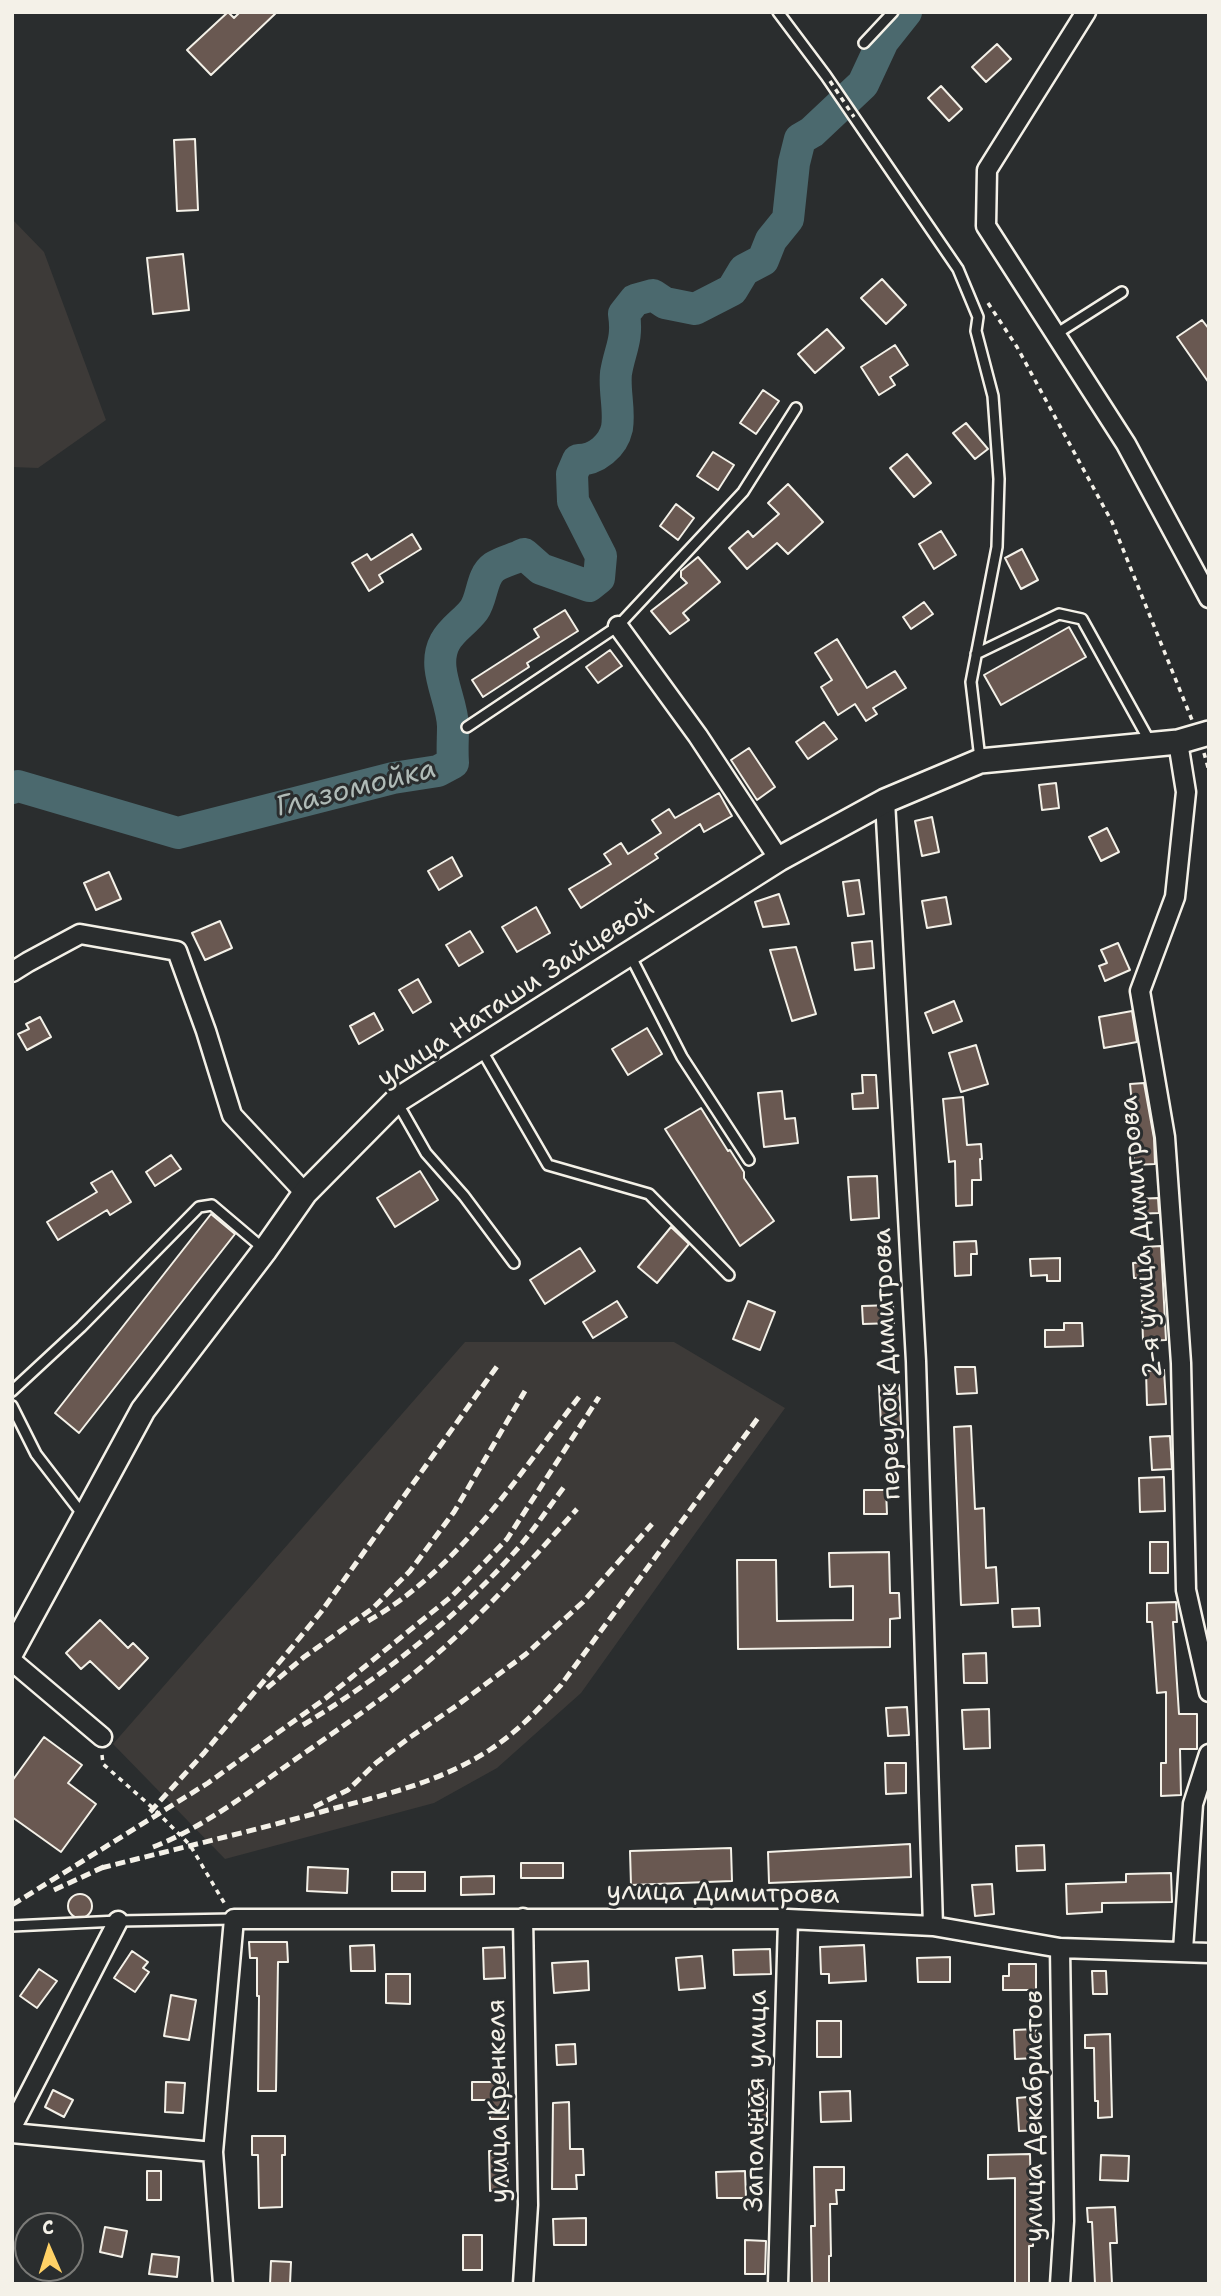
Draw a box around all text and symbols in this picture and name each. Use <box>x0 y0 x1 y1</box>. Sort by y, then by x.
water label: Глазомойка <box>272 753 440 825</box>
street label: улица Наташи Зайцевой <box>372 893 660 1095</box>
street label: 2-я улица Димитрова <box>1114 1094 1170 1380</box>
street label: переулок Димитрова <box>868 1228 908 1500</box>
street label: улица Димитрова <box>606 1876 840 1912</box>
street label: Запольная улица <box>739 1989 775 2213</box>
street label: улица Декабристов <box>1019 1990 1051 2242</box>
street label: улица Кренкеля <box>482 1999 516 2203</box>
north arrow <box>14 2212 84 2282</box>
text: С <box>41 2215 54 2240</box>

